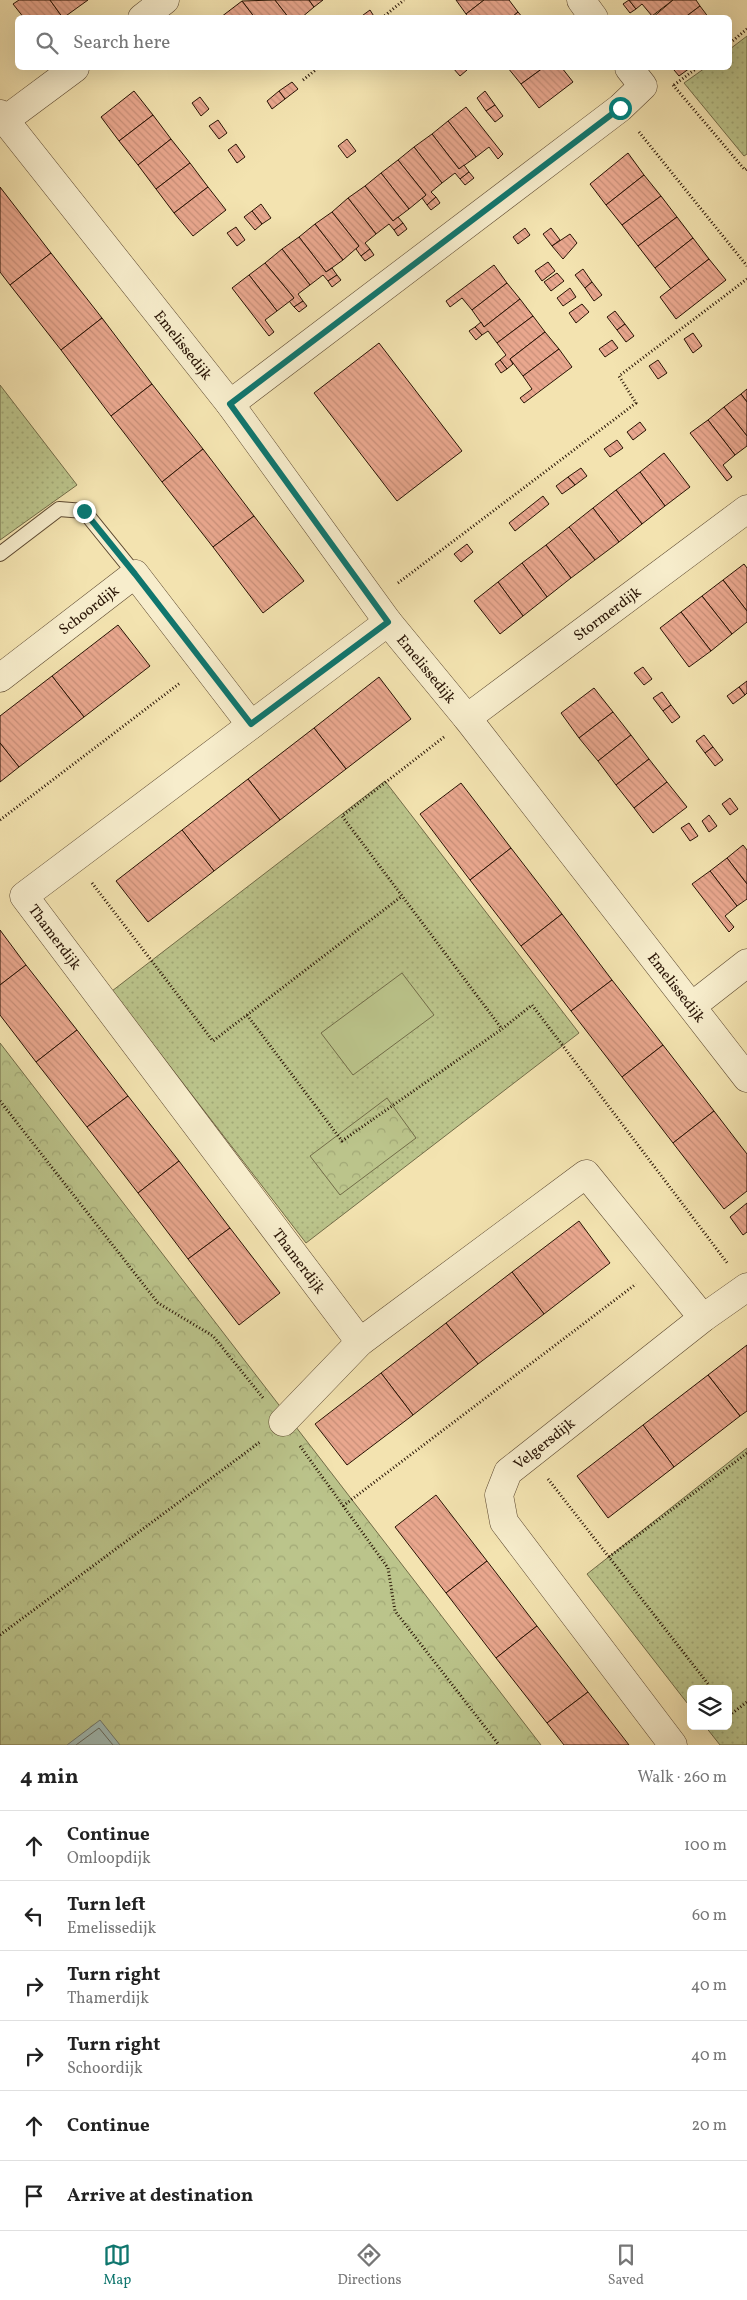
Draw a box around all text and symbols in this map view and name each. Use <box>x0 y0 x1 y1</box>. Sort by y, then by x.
search box <box>15 15 732 70</box>
icon: search <box>33 29 61 57</box>
text: Search here <box>73 30 170 56</box>
route start <box>609 97 632 120</box>
street label: Emelissedijk <box>148 307 216 385</box>
route end <box>73 500 96 523</box>
street label: Schoordijk <box>55 581 124 641</box>
street label: Stormerdijk <box>570 582 646 647</box>
street label: Emelissedijk <box>391 631 460 709</box>
street label: Thamerdijk <box>22 901 85 975</box>
street label: Emelissedijk <box>641 949 709 1028</box>
street label: Thamerdijk <box>266 1225 329 1299</box>
street label: Velgersdijk <box>510 1414 580 1476</box>
map controls <box>687 1685 732 1730</box>
button: layers <box>687 1685 732 1730</box>
text: 4 min <box>20 1763 79 1792</box>
text: Walk · 260 m <box>637 1767 727 1789</box>
text: Continue <box>67 1822 150 1848</box>
icon: ahead <box>20 1832 48 1860</box>
text: 100 m <box>684 1835 727 1857</box>
text: Omloopdijk <box>67 1848 151 1870</box>
text: Turn left <box>67 1892 146 1918</box>
icon: left <box>20 1902 48 1930</box>
text: 60 m <box>692 1905 727 1927</box>
text: Emelissedijk <box>67 1918 156 1940</box>
text: Turn right <box>67 1962 160 1988</box>
icon: right <box>20 1972 48 2000</box>
text: 40 m <box>691 1975 727 1997</box>
text: Thamerdijk <box>67 1988 149 2010</box>
text: Turn right <box>67 2032 160 2058</box>
icon: right <box>20 2042 48 2070</box>
text: 40 m <box>691 2045 727 2067</box>
text: Schoordijk <box>67 2058 143 2080</box>
icon: ahead <box>20 2112 48 2140</box>
text: Continue <box>67 2113 150 2139</box>
text: 20 m <box>692 2115 727 2137</box>
icon: arrive <box>20 2182 48 2210</box>
text: Arrive at destination <box>67 2183 253 2209</box>
tab: Map <box>103 2241 131 2290</box>
tab: Directions <box>337 2241 402 2290</box>
tab: Saved <box>608 2241 644 2290</box>

